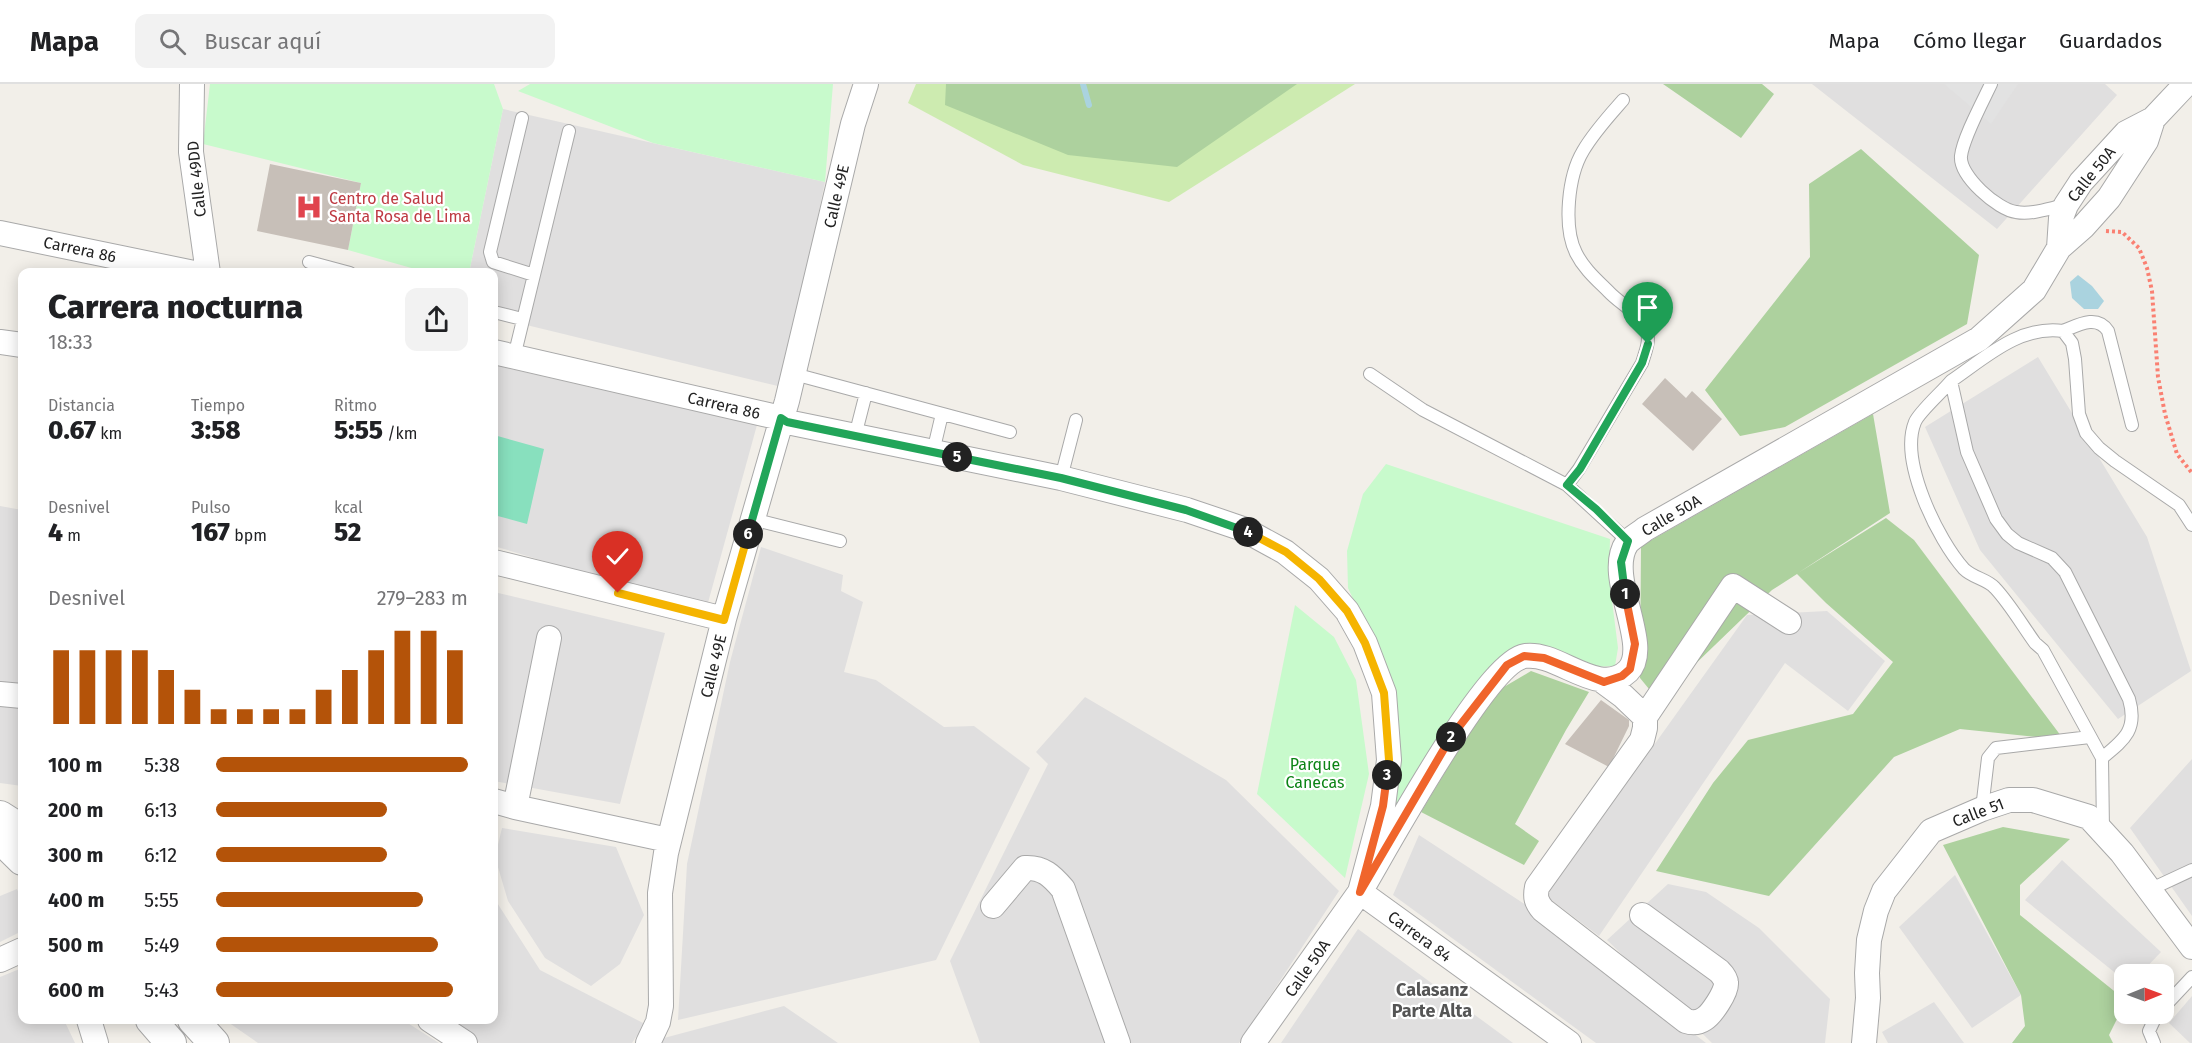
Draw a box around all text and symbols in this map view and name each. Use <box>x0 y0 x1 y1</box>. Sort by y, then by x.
search box <box>135 14 555 68</box>
text: Mapa <box>30 25 99 58</box>
icon: search <box>156 25 189 58</box>
text: Buscar aquí <box>204 28 321 55</box>
text: Mapa <box>1828 28 1880 54</box>
text: Cómo llegar <box>1913 28 2026 54</box>
text: Guardados <box>2059 28 2162 54</box>
street label: Calle 49DD <box>183 140 210 218</box>
street label: Calle 50A <box>2063 142 2120 206</box>
street label: Calle 49E <box>820 162 853 230</box>
place label: Centro de Salud Santa Rosa de Lima <box>329 189 471 226</box>
hospital icon: Centro de Salud Santa Rosa de Lima <box>294 192 324 222</box>
street label: Carrera 86 <box>42 233 118 266</box>
pin <box>1622 282 1673 344</box>
text: Carrera nocturna <box>48 287 303 327</box>
button: share <box>405 288 468 351</box>
icon: arrive <box>1631 291 1664 324</box>
text: 18:33 <box>48 330 93 354</box>
street label: Carrera 86 <box>686 388 762 423</box>
text: Distancia <box>48 396 115 415</box>
text: Tiempo <box>191 396 245 415</box>
text: Ritmo <box>334 396 377 415</box>
text: 0.67 <box>48 415 96 446</box>
text: 3:58 <box>191 415 241 446</box>
text: 5:55 <box>334 415 383 446</box>
text: km <box>96 424 122 443</box>
text: /km <box>383 424 417 443</box>
pin: 5 <box>942 442 972 472</box>
text: 5 <box>953 447 961 466</box>
street label: Calle 50A <box>1638 490 1705 540</box>
text: Desnivel <box>48 498 110 517</box>
text: Pulso <box>191 498 231 517</box>
text: kcal <box>334 498 363 517</box>
text: 4 <box>48 517 63 548</box>
text: 167 <box>191 517 230 548</box>
text: 52 <box>334 517 361 548</box>
pin: 4 <box>1233 517 1263 547</box>
pin: 6 <box>733 519 763 549</box>
text: 4 <box>1243 522 1253 541</box>
text: 6 <box>743 524 753 543</box>
text: m <box>63 526 81 545</box>
text: bpm <box>230 526 267 545</box>
pin <box>592 531 643 593</box>
icon: check <box>601 540 634 573</box>
pin: 1 <box>1610 579 1640 609</box>
text: 1 <box>1621 584 1629 603</box>
text: Desnivel <box>48 586 125 610</box>
text: 279–283 m <box>377 586 468 610</box>
street label: Calle 49E <box>696 632 731 700</box>
pin: 2 <box>1436 722 1466 752</box>
text: 2 <box>1447 727 1455 746</box>
text: 100 m <box>48 753 102 777</box>
text: 5:38 <box>144 753 180 777</box>
park label: Parque Canecas <box>1285 755 1345 792</box>
pin: 3 <box>1372 760 1402 790</box>
text: 3 <box>1383 765 1391 784</box>
street label: Calle 51 <box>1950 794 2007 831</box>
text: 200 m <box>48 798 103 822</box>
text: 6:13 <box>144 798 177 822</box>
text: 300 m <box>48 843 103 867</box>
text: 6:12 <box>144 843 177 867</box>
text: 400 m <box>48 888 104 912</box>
text: 5:55 <box>144 888 179 912</box>
street label: Carrera 84 <box>1384 907 1456 966</box>
text: 500 m <box>48 933 104 957</box>
text: 5:49 <box>144 933 179 957</box>
street label: Calle 50A <box>1281 935 1335 1001</box>
north arrow <box>2114 964 2174 1024</box>
map controls <box>2114 964 2174 1024</box>
text: 600 m <box>48 978 104 1002</box>
text: 5:43 <box>144 978 179 1002</box>
district label: Calasanz Parte Alta <box>1392 979 1472 1022</box>

